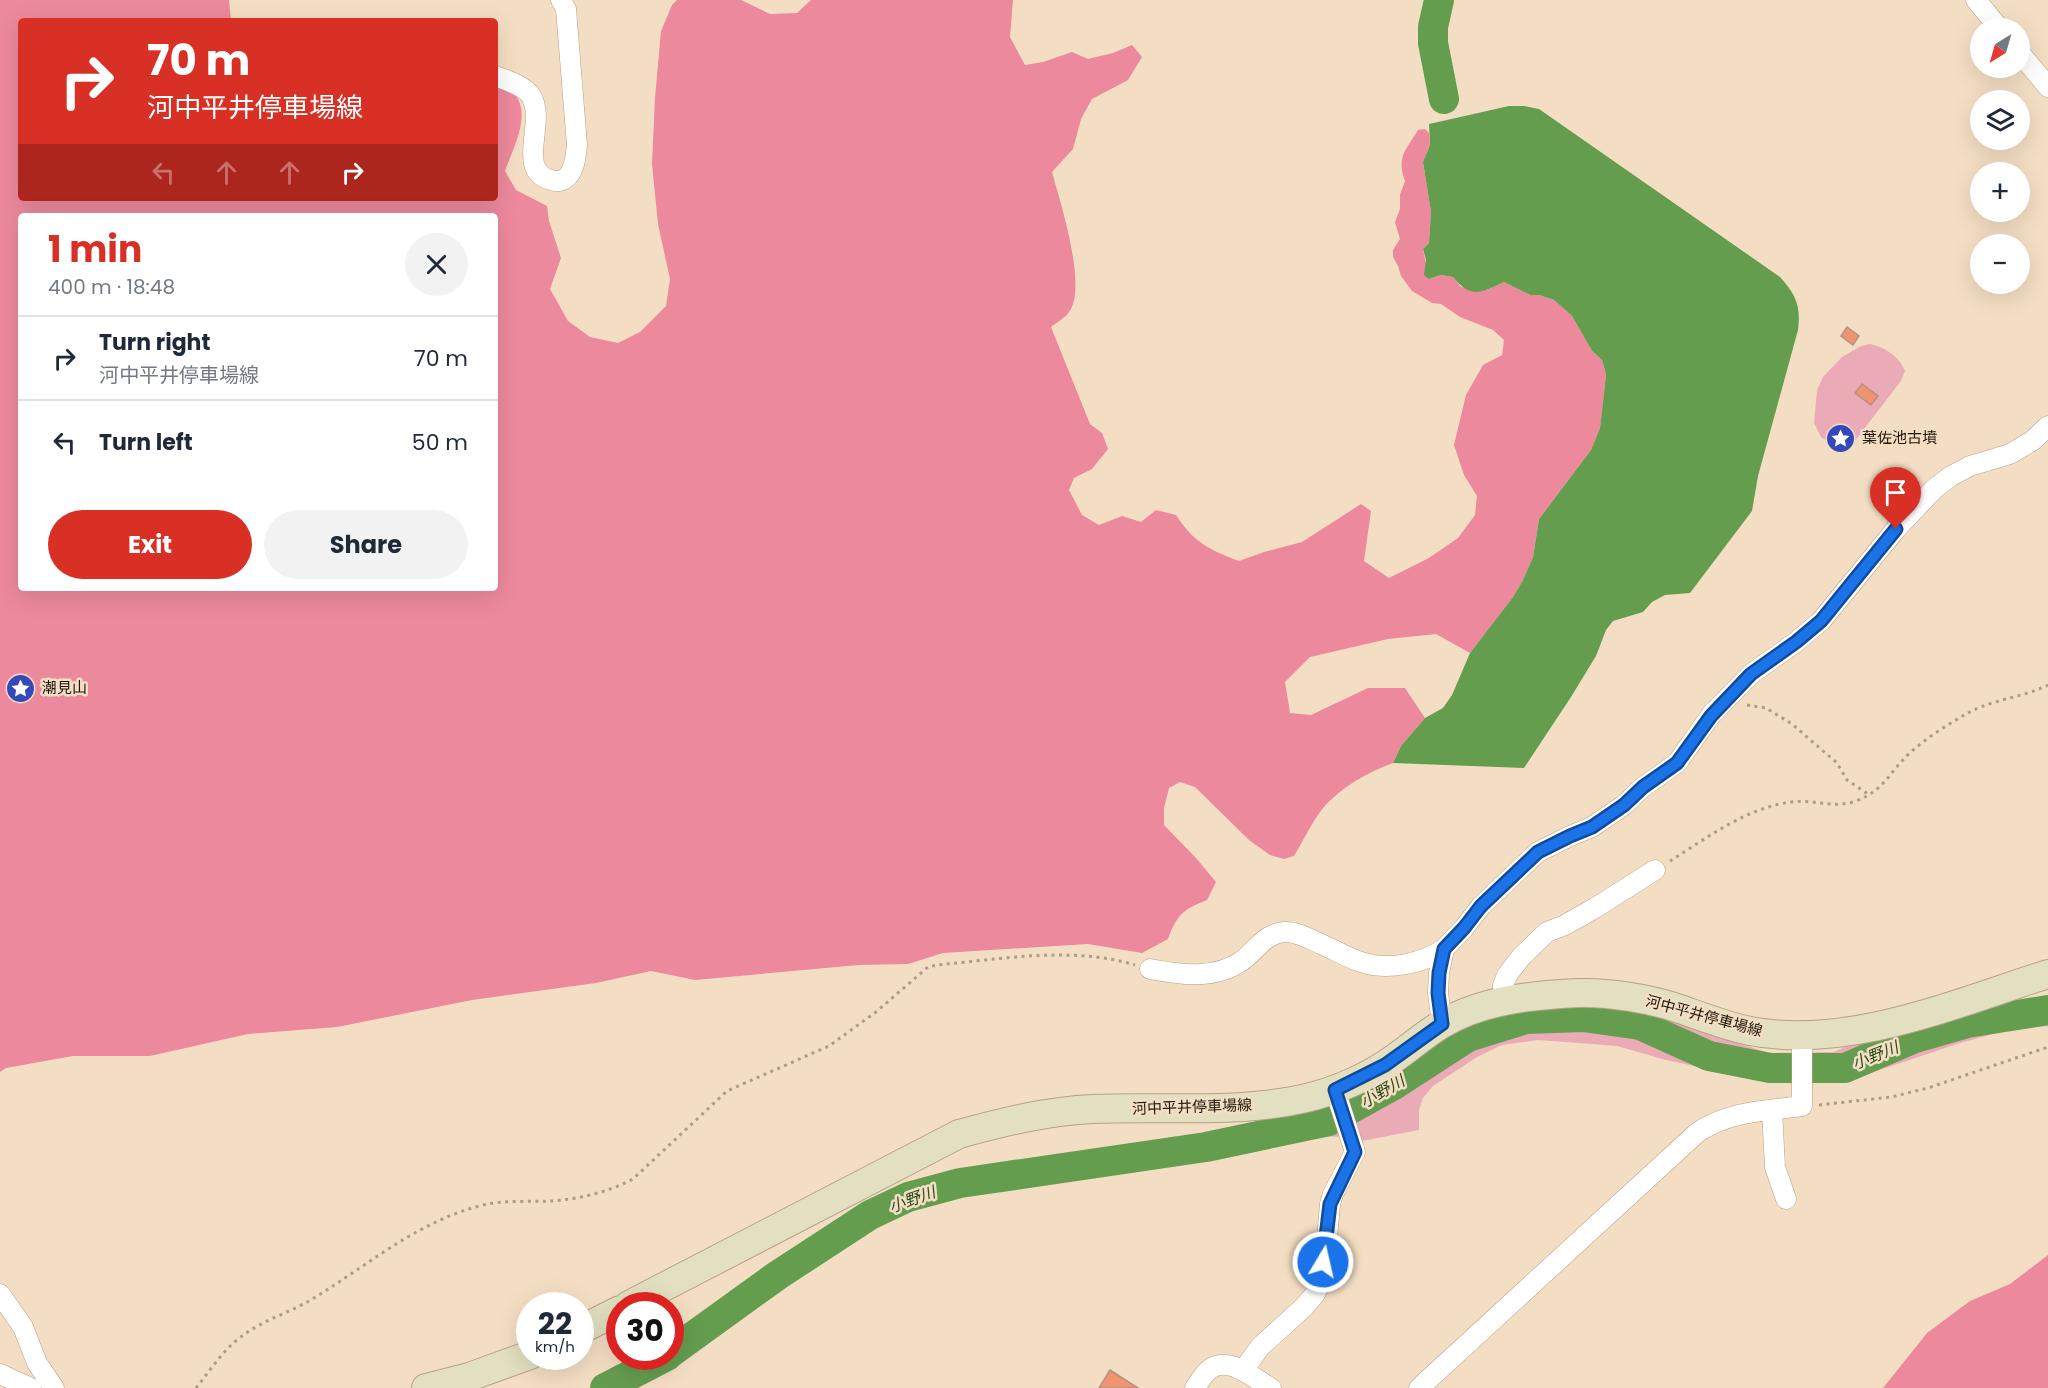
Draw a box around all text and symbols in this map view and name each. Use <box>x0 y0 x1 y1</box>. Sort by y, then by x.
north arrow <box>1970 18 2030 78</box>
map controls <box>1970 18 2030 294</box>
text: 70 m <box>147 31 250 90</box>
icon: right <box>48 42 126 120</box>
text: 河中平井停車場線 <box>147 89 363 126</box>
button: layers <box>1970 90 2030 150</box>
icon: left <box>147 156 180 189</box>
icon: ahead <box>210 156 243 189</box>
icon: ahead <box>273 156 306 189</box>
icon: right <box>336 156 369 189</box>
button: + <box>1970 162 2030 222</box>
text: 1 min <box>48 224 142 275</box>
button: close <box>405 233 468 296</box>
button: − <box>1970 234 2030 294</box>
text: 400 m · 18:48 <box>48 273 175 301</box>
text: Turn right <box>99 327 210 358</box>
icon: right <box>48 342 81 375</box>
text: 70 m <box>414 343 468 374</box>
text: 河中平井停車場線 <box>99 361 259 389</box>
place icon: 葉佐池古墳 <box>1825 422 1857 454</box>
icon: left <box>48 426 81 459</box>
text: Turn left <box>99 427 193 458</box>
text: 50 m <box>412 427 468 458</box>
place label: 葉佐池古墳 <box>1862 427 1937 448</box>
pin <box>1870 467 1921 529</box>
icon: arrive <box>1879 476 1912 509</box>
button: Exit <box>48 510 252 579</box>
button: Share <box>264 510 468 579</box>
place icon: 潮見山 <box>5 672 37 704</box>
place label: 潮見山 <box>42 677 87 698</box>
street label: 河中平井停車場線 <box>1643 990 1765 1041</box>
water label: 小野川 <box>1849 1035 1904 1075</box>
water label: 小野川 <box>1356 1068 1411 1113</box>
street label: 河中平井停車場線 <box>1132 1094 1252 1119</box>
water label: 小野川 <box>886 1180 941 1218</box>
position arrow <box>1291 1230 1355 1294</box>
speed limit sign: 30 <box>606 1292 684 1370</box>
text: 22 <box>538 1302 572 1345</box>
text: km/h <box>535 1336 575 1357</box>

